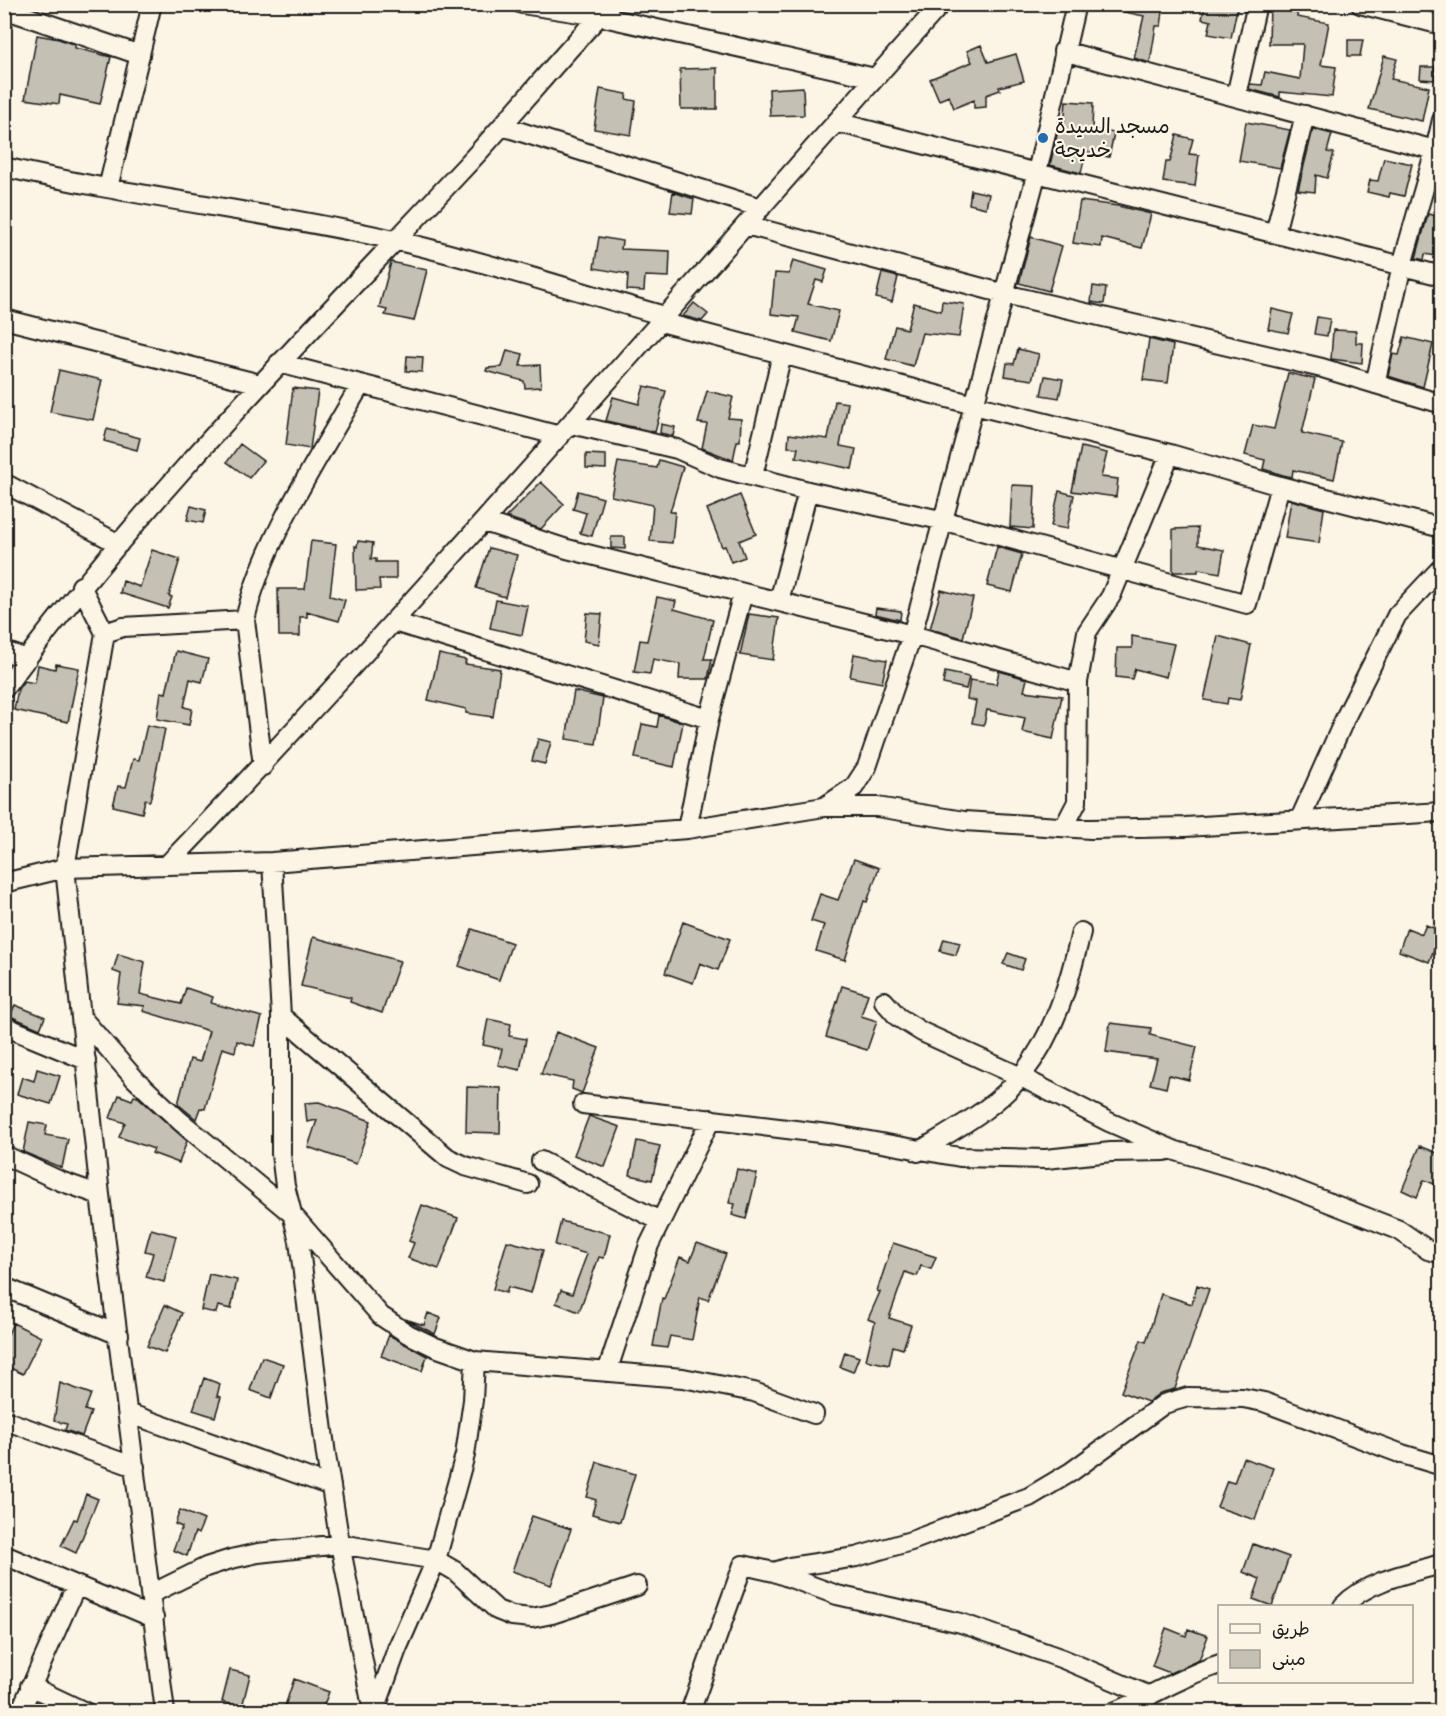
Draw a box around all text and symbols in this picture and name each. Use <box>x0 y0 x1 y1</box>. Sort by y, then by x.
place label: مسجد السيدة خديجة <box>1055 114 1170 168</box>
marker: مسجد السيدة خديجة <box>1036 131 1050 145</box>
legend <box>1218 1605 1413 1683</box>
text: طريق <box>1272 1619 1310 1644</box>
text: مبنى <box>1272 1649 1306 1674</box>

